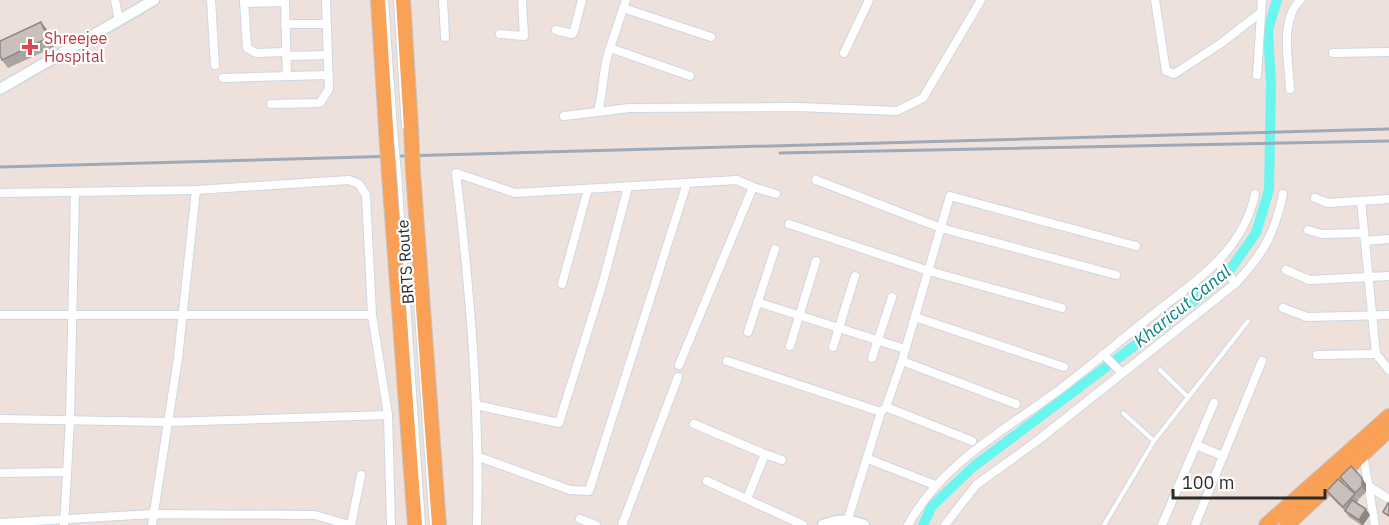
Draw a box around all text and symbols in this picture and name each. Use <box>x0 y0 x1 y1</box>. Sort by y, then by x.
place label: Shreejee Hospital <box>44 28 108 66</box>
marker: Shreejee Hospital <box>21 38 39 56</box>
street label: BRTS Route <box>392 219 418 305</box>
water label: Kharicut Canal <box>1129 260 1235 352</box>
scale bar <box>1173 462 1324 500</box>
text: 100 m <box>1182 471 1234 494</box>

